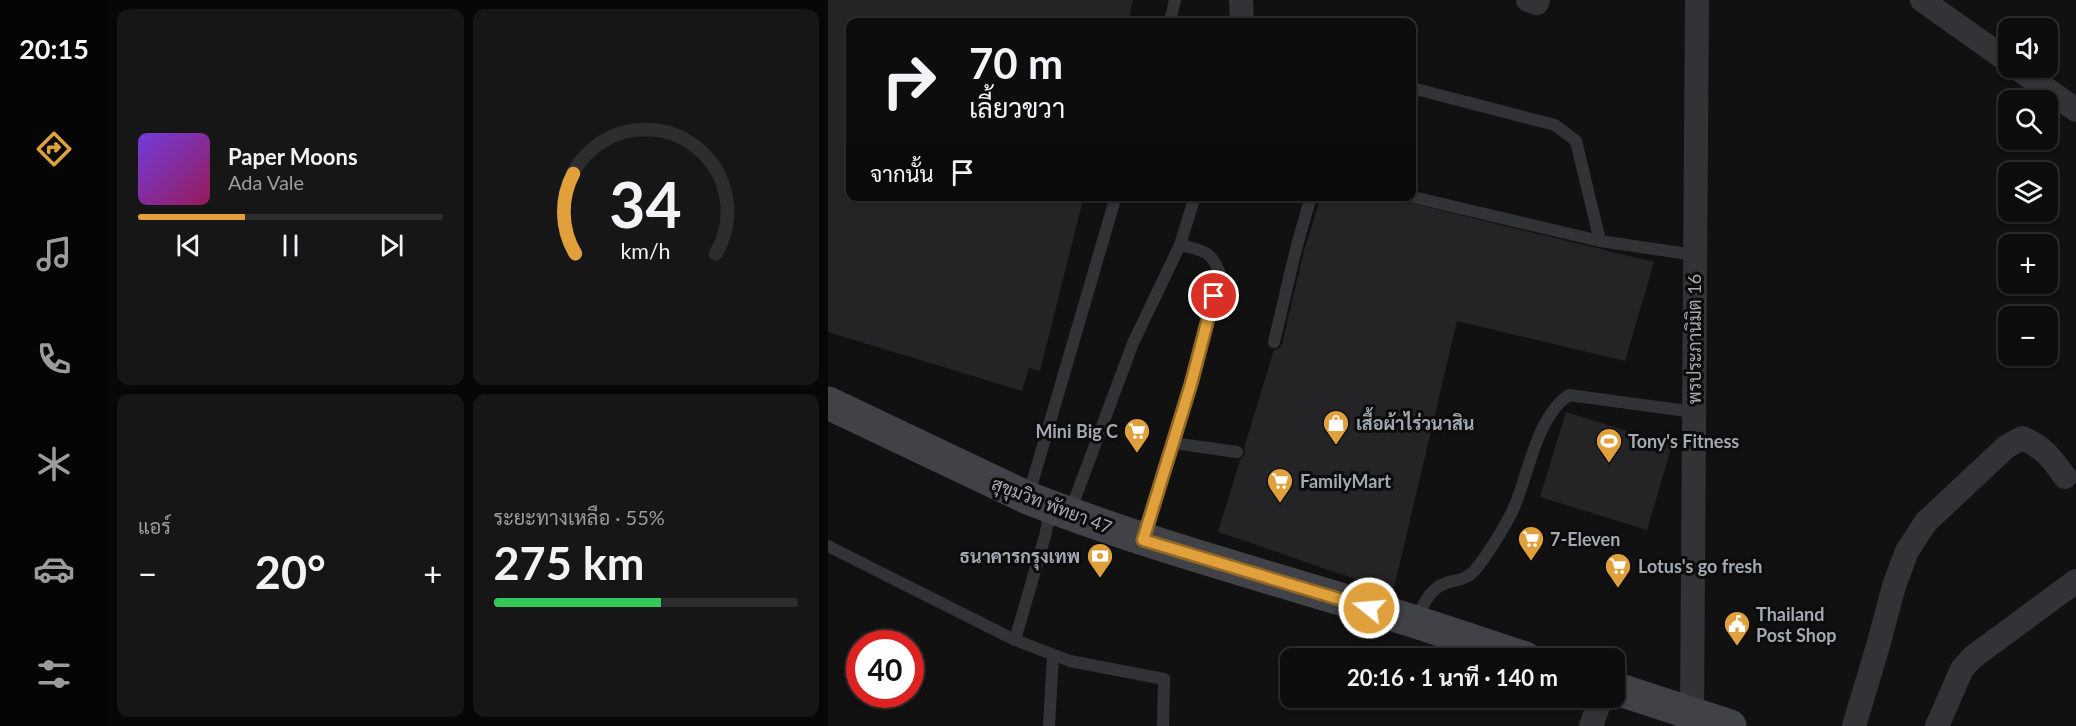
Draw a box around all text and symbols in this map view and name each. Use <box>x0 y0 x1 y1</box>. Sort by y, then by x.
map controls <box>1998 18 2058 366</box>
button: sound <box>1998 18 2058 78</box>
text: 20:15 <box>19 32 89 65</box>
text: 70 m <box>969 38 1063 88</box>
icon: right <box>870 42 948 120</box>
button: search <box>1998 90 2058 150</box>
text: เลี้ยวขวา <box>969 91 1065 124</box>
icon: directions <box>33 128 75 170</box>
text: Paper Moons <box>228 143 358 170</box>
icon: arrive <box>946 156 979 189</box>
text: จากนั้น <box>870 160 934 187</box>
button: layers <box>1998 162 2058 222</box>
text: 34 <box>610 166 682 241</box>
text: Ada Vale <box>228 170 304 194</box>
icon: previous <box>172 229 205 262</box>
icon: pause <box>274 229 307 262</box>
icon: next <box>375 229 408 262</box>
icon: music <box>33 233 75 275</box>
button: + <box>1998 234 2058 294</box>
text: km/h <box>621 239 671 265</box>
pin <box>1188 270 1239 321</box>
street label: พรประภานิมิต 16 <box>1683 274 1705 404</box>
icon: arrive <box>1197 279 1230 312</box>
button: − <box>1998 306 2058 366</box>
icon: phone <box>33 338 75 380</box>
place label: เสื้อผ้าไร่วนาสิน <box>1356 407 1474 434</box>
shop icon: เสื้อผ้าไร่วนาสิน <box>1321 408 1351 446</box>
supermarket icon: Mini Big C <box>1122 416 1152 454</box>
place label: Mini Big C <box>1035 420 1118 442</box>
sports icon: Tony's Fitness <box>1594 426 1624 464</box>
place label: Tony's Fitness <box>1628 430 1739 452</box>
icon: climate <box>33 443 75 485</box>
supermarket icon: FamilyMart <box>1265 466 1295 504</box>
place label: FamilyMart <box>1300 470 1391 492</box>
street label: สุขุมวิท พัทยา 47 <box>988 472 1115 540</box>
text: ระยะทางเหลือ · 55% <box>494 505 665 529</box>
text: แอร์ <box>138 514 171 538</box>
supermarket icon: 7-Eleven <box>1516 524 1546 562</box>
place label: 7-Eleven <box>1550 528 1620 550</box>
text: 275 km <box>494 536 644 590</box>
bank icon: ธนาคารกรุงเทพ <box>1085 541 1115 579</box>
text: 20° <box>255 545 326 599</box>
place label: ธนาคารกรุงเทพ <box>959 545 1080 571</box>
icon: car <box>33 548 75 590</box>
supermarket icon: Lotus's go fresh <box>1603 551 1633 589</box>
text: − <box>138 553 157 593</box>
text: + <box>423 553 443 593</box>
place label: Lotus's go fresh <box>1638 555 1762 577</box>
position arrow <box>1337 576 1401 640</box>
place label: Thailand Post Shop <box>1756 603 1837 646</box>
public building icon: Thailand Post Shop <box>1722 609 1752 647</box>
speed limit sign: 40 <box>846 630 924 708</box>
icon: filters <box>33 653 75 695</box>
text: 20:16 · 1 นาที · 140 m <box>1347 664 1558 691</box>

